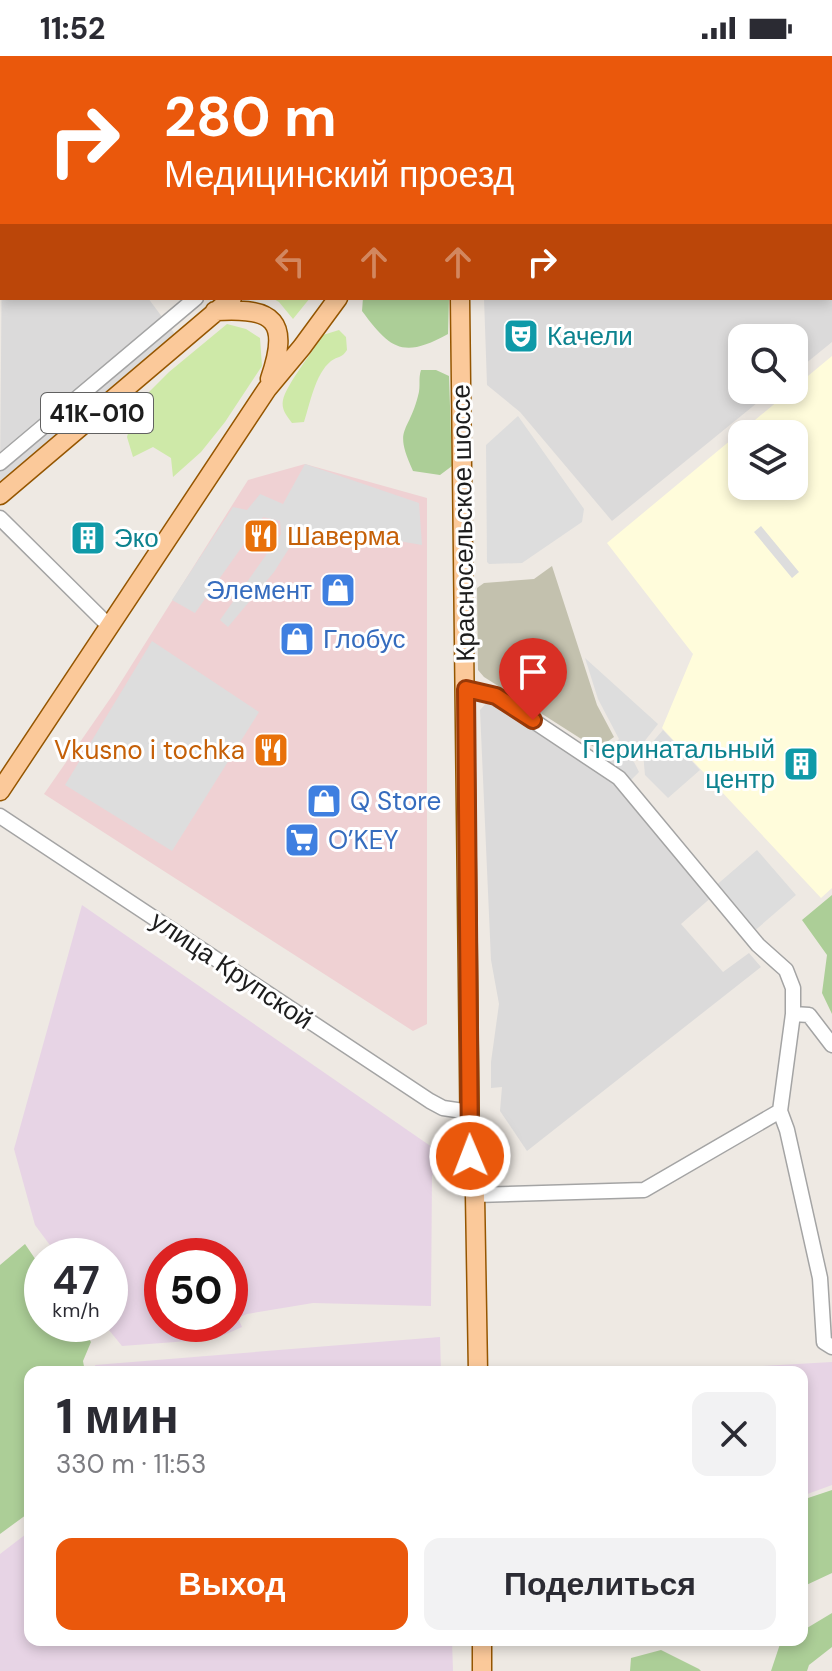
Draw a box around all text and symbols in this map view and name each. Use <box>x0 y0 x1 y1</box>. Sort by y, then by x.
text: 11:52 <box>40 9 105 48</box>
text: 280 m <box>164 80 337 153</box>
icon: right <box>32 88 136 192</box>
text: Медицинский проезд <box>164 151 514 198</box>
icon: left <box>268 240 312 284</box>
icon: ahead <box>352 240 396 284</box>
icon: ahead <box>436 240 480 284</box>
icon: right <box>520 240 564 284</box>
theatre icon: Качели <box>502 317 540 355</box>
place label: Качели <box>547 319 633 353</box>
map controls <box>728 324 808 500</box>
button: search <box>728 324 808 404</box>
street label: Красносельское шоссе <box>444 384 482 662</box>
road number: 41К-010 <box>41 393 153 433</box>
button: layers <box>728 420 808 500</box>
restaurant icon: Шаверма <box>242 517 280 555</box>
building icon: Эко <box>69 519 107 557</box>
place label: Шаверма <box>287 519 401 553</box>
place label: Эко <box>114 521 159 555</box>
shop icon: Элемент <box>319 571 357 609</box>
place label: Элемент <box>206 573 312 607</box>
shop icon: Глобус <box>278 620 316 658</box>
place label: Глобус <box>323 622 406 656</box>
pin <box>499 638 567 720</box>
icon: arrive <box>511 650 555 694</box>
restaurant icon: Vkusno i tochka <box>252 731 290 769</box>
place label: Перинатальный центр <box>582 732 775 796</box>
place label: Vkusno i tochka <box>54 733 245 767</box>
building icon: Перинатальный центр <box>782 745 820 783</box>
shop icon: Q Store <box>305 782 343 820</box>
place label: Q Store <box>350 784 441 818</box>
supermarket icon: O’KEY <box>283 821 321 859</box>
place label: O’KEY <box>328 823 399 857</box>
street label: улица Крупской <box>144 903 320 1037</box>
position arrow <box>428 1114 512 1198</box>
speed limit sign: 50 <box>144 1238 248 1342</box>
text: 47 <box>52 1254 100 1306</box>
text: km/h <box>52 1297 100 1323</box>
text: 1 мин <box>56 1385 179 1448</box>
button: close <box>692 1392 776 1476</box>
text: 330 m · 11:53 <box>56 1447 206 1481</box>
button: Выход <box>56 1538 408 1630</box>
button: Поделиться <box>424 1538 776 1630</box>

